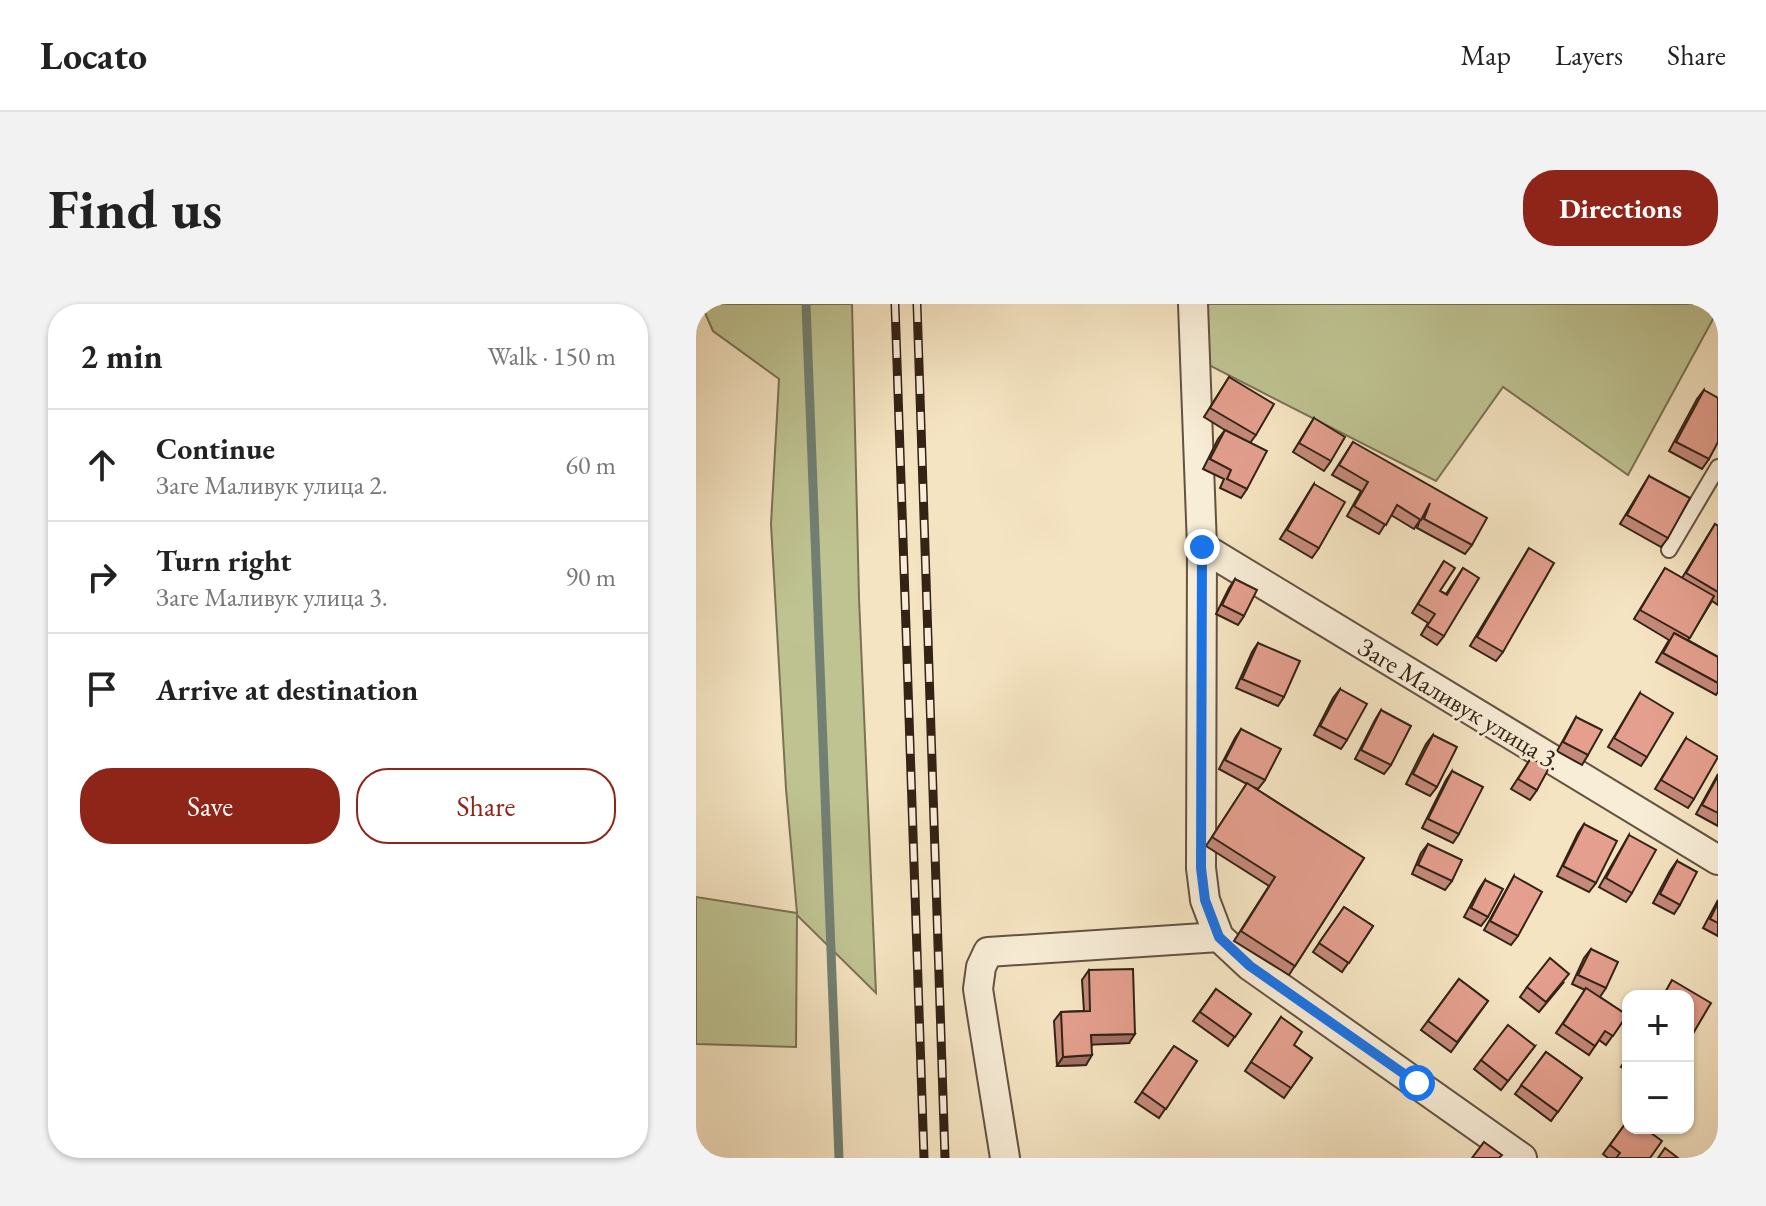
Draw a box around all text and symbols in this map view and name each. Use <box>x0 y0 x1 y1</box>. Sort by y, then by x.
text: Locato <box>40 31 147 80</box>
text: Map <box>1461 37 1511 73</box>
text: Layers <box>1555 37 1623 73</box>
text: Share <box>1667 37 1726 73</box>
button: Directions <box>1523 170 1718 246</box>
text: Find us <box>48 172 222 245</box>
text: 2 min <box>80 334 163 378</box>
text: Walk · 150 m <box>488 339 616 373</box>
text: Continue <box>156 429 275 468</box>
icon: ahead <box>80 443 124 487</box>
text: 60 m <box>566 448 616 482</box>
text: Заге Маливук улица 2. <box>156 468 388 502</box>
route end <box>1184 529 1220 565</box>
text: Turn right <box>156 541 292 580</box>
icon: right <box>80 555 124 599</box>
text: 90 m <box>566 560 616 594</box>
text: Заге Маливук улица 3. <box>156 580 388 614</box>
street label: Заге Маливук улица 3. <box>1352 630 1568 778</box>
icon: arrive <box>80 667 124 711</box>
text: Arrive at destination <box>156 670 418 709</box>
button: Save <box>80 768 340 844</box>
button: Share <box>356 768 616 844</box>
map controls <box>1622 990 1694 1134</box>
button: + <box>1622 990 1694 1062</box>
button: − <box>1622 1062 1694 1134</box>
route start <box>1399 1065 1435 1101</box>

